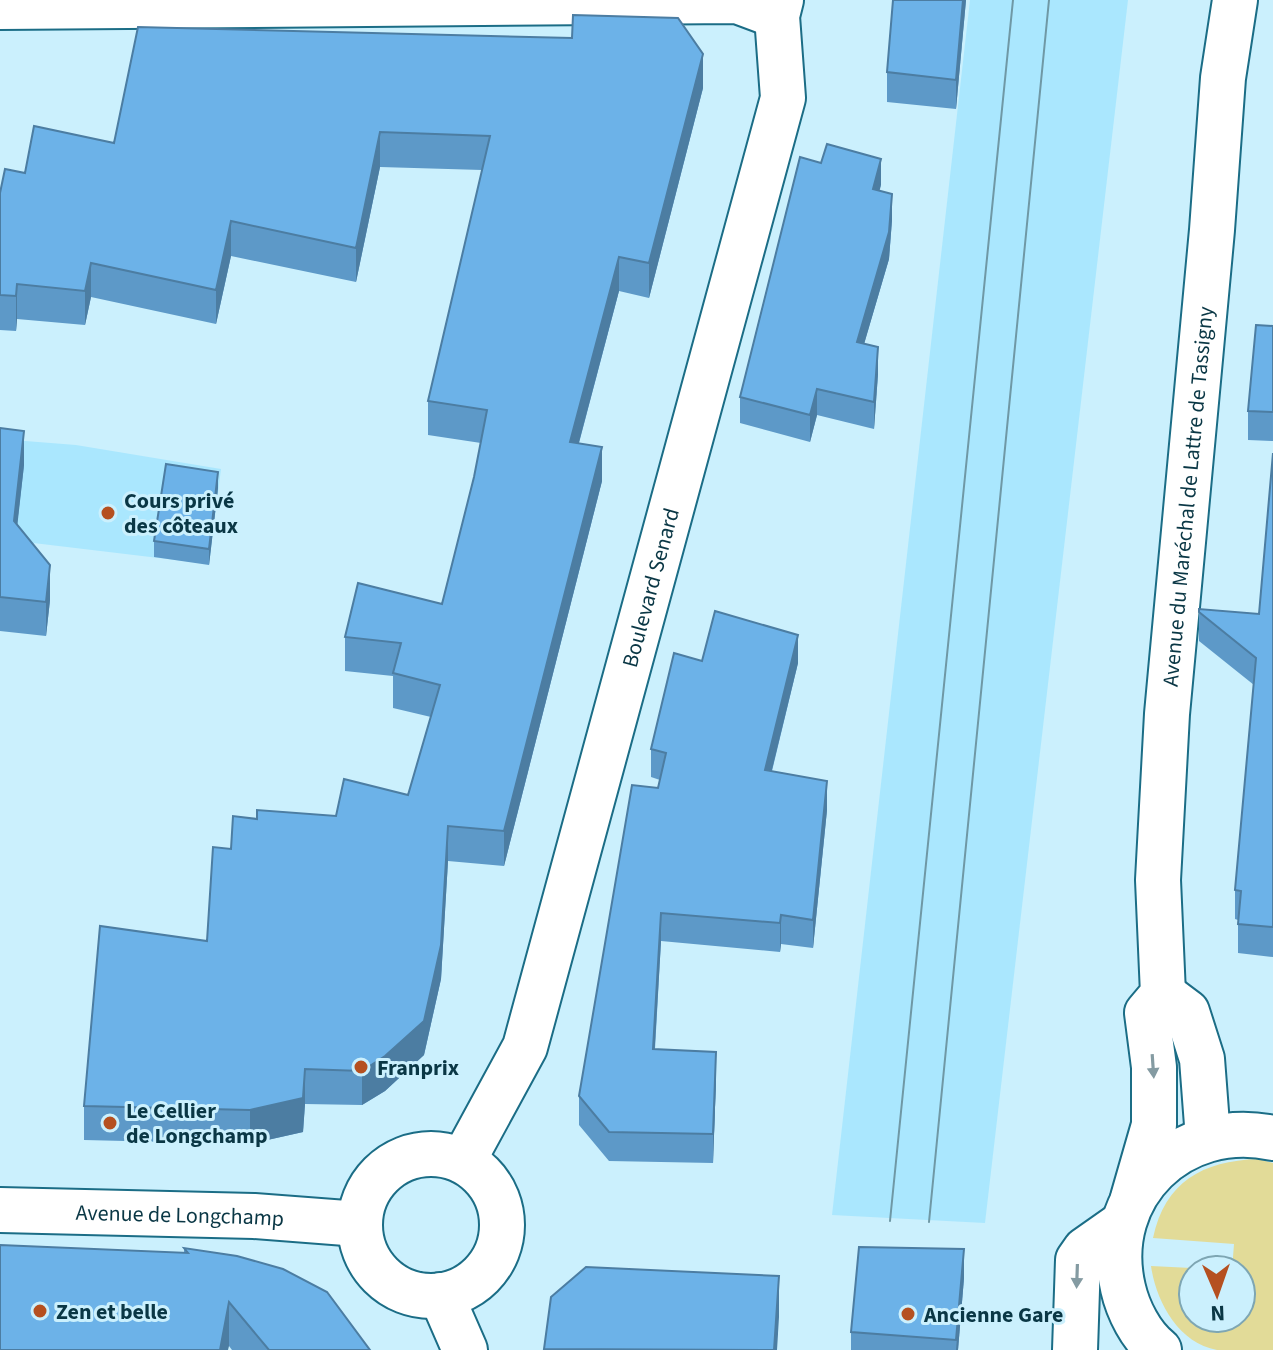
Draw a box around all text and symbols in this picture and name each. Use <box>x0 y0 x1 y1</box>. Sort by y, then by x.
street label: Avenue du Maréchal de Lattre de Tassigny <box>1155 304 1222 688</box>
place label: Cours privé des côteaux <box>124 485 238 542</box>
marker: Cours privé des côteaux <box>99 504 117 522</box>
street label: Boulevard Senard <box>614 504 688 671</box>
place label: Franprix <box>377 1052 459 1084</box>
one-way arrow <box>1147 1053 1160 1078</box>
marker: Franprix <box>352 1058 370 1076</box>
place label: Le Cellier de Longchamp <box>126 1095 268 1152</box>
marker: Le Cellier de Longchamp <box>101 1114 119 1132</box>
street label: Avenue de Longchamp <box>75 1197 285 1235</box>
north arrow <box>1177 1254 1257 1334</box>
one-way arrow <box>1071 1264 1084 1289</box>
place label: Zen et belle <box>56 1296 168 1328</box>
text: N <box>1210 1297 1226 1329</box>
place label: Ancienne Gare <box>923 1299 1063 1331</box>
marker: Zen et belle <box>31 1302 49 1320</box>
marker: Ancienne Gare <box>899 1305 917 1323</box>

